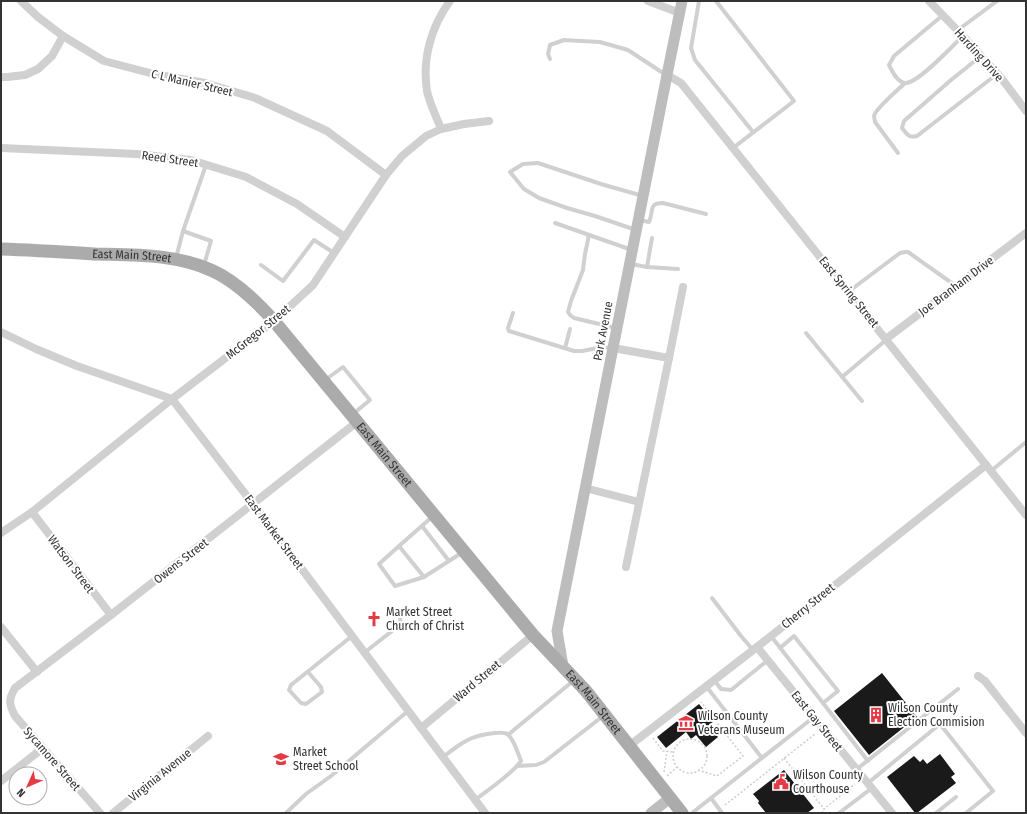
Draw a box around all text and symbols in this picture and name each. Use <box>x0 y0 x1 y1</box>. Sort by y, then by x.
street label: Harding Drive <box>951 26 1007 84</box>
street label: C L Manier Street <box>150 67 234 99</box>
street label: Reed Street <box>141 148 199 170</box>
street label: East Main Street <box>92 247 173 266</box>
street label: Joe Branham Drive <box>916 253 996 319</box>
street label: East Spring Street <box>816 254 882 330</box>
street label: Park Avenue <box>590 300 616 362</box>
street label: McGregor Street <box>223 302 293 362</box>
street label: East Main Street <box>354 420 415 490</box>
street label: East Market Street <box>242 492 307 572</box>
street label: Watson Street <box>45 532 97 596</box>
street label: Owens Street <box>151 535 211 587</box>
street label: Cherry Street <box>779 580 837 632</box>
place label: Market Street Church of Christ <box>386 605 464 633</box>
church icon: Market Street Church of Christ <box>365 610 383 628</box>
street label: Ward Street <box>451 657 503 705</box>
street label: East Main Street <box>563 667 624 737</box>
street label: East Gay Street <box>788 688 846 754</box>
place label: Wilson County Election Commision <box>888 701 985 729</box>
building icon: Wilson County Election Commision <box>867 706 885 724</box>
place label: Wilson County Veterans Museum <box>698 709 785 737</box>
museum icon: Wilson County Veterans Museum <box>677 714 695 732</box>
street label: Sycamore Street <box>21 724 83 794</box>
place label: Market Street School <box>293 745 359 773</box>
street label: Virginia Avenue <box>126 746 194 804</box>
school or university icon: Market Street School <box>272 750 290 768</box>
north arrow <box>8 766 48 806</box>
place label: Wilson County Courthouse <box>793 768 863 796</box>
public building icon: Wilson County Courthouse <box>772 773 790 791</box>
text: N <box>14 786 28 800</box>

